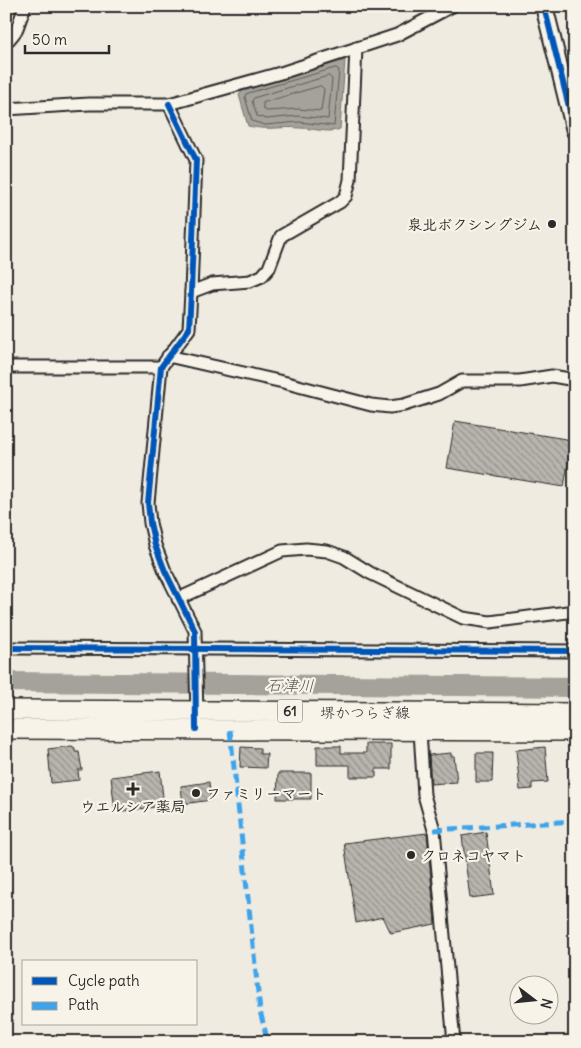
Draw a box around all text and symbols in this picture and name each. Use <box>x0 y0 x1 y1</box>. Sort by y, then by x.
scale bar <box>25 22 109 54</box>
text: 50 m <box>32 30 67 49</box>
place label: 泉北ボクシングジム <box>407 215 542 234</box>
marker: 泉北ボクシングジム <box>546 218 558 230</box>
water label: 石津川 <box>266 675 314 695</box>
road number: 61 <box>278 699 302 722</box>
street label: 堺かつらぎ線 <box>320 703 410 722</box>
marker: ウエルシア薬局 <box>127 783 139 795</box>
place label: ファミリーマート <box>206 784 327 803</box>
marker: ファミリーマート <box>190 787 202 799</box>
place label: ウエルシア薬局 <box>80 797 186 816</box>
place label: クロネコヤマト <box>421 846 526 865</box>
marker: クロネコヤマト <box>405 849 417 861</box>
legend <box>22 960 198 1026</box>
text: Cycle path <box>68 971 140 990</box>
north arrow <box>508 976 558 1026</box>
text: Path <box>68 995 99 1014</box>
text: N <box>537 996 556 1011</box>

